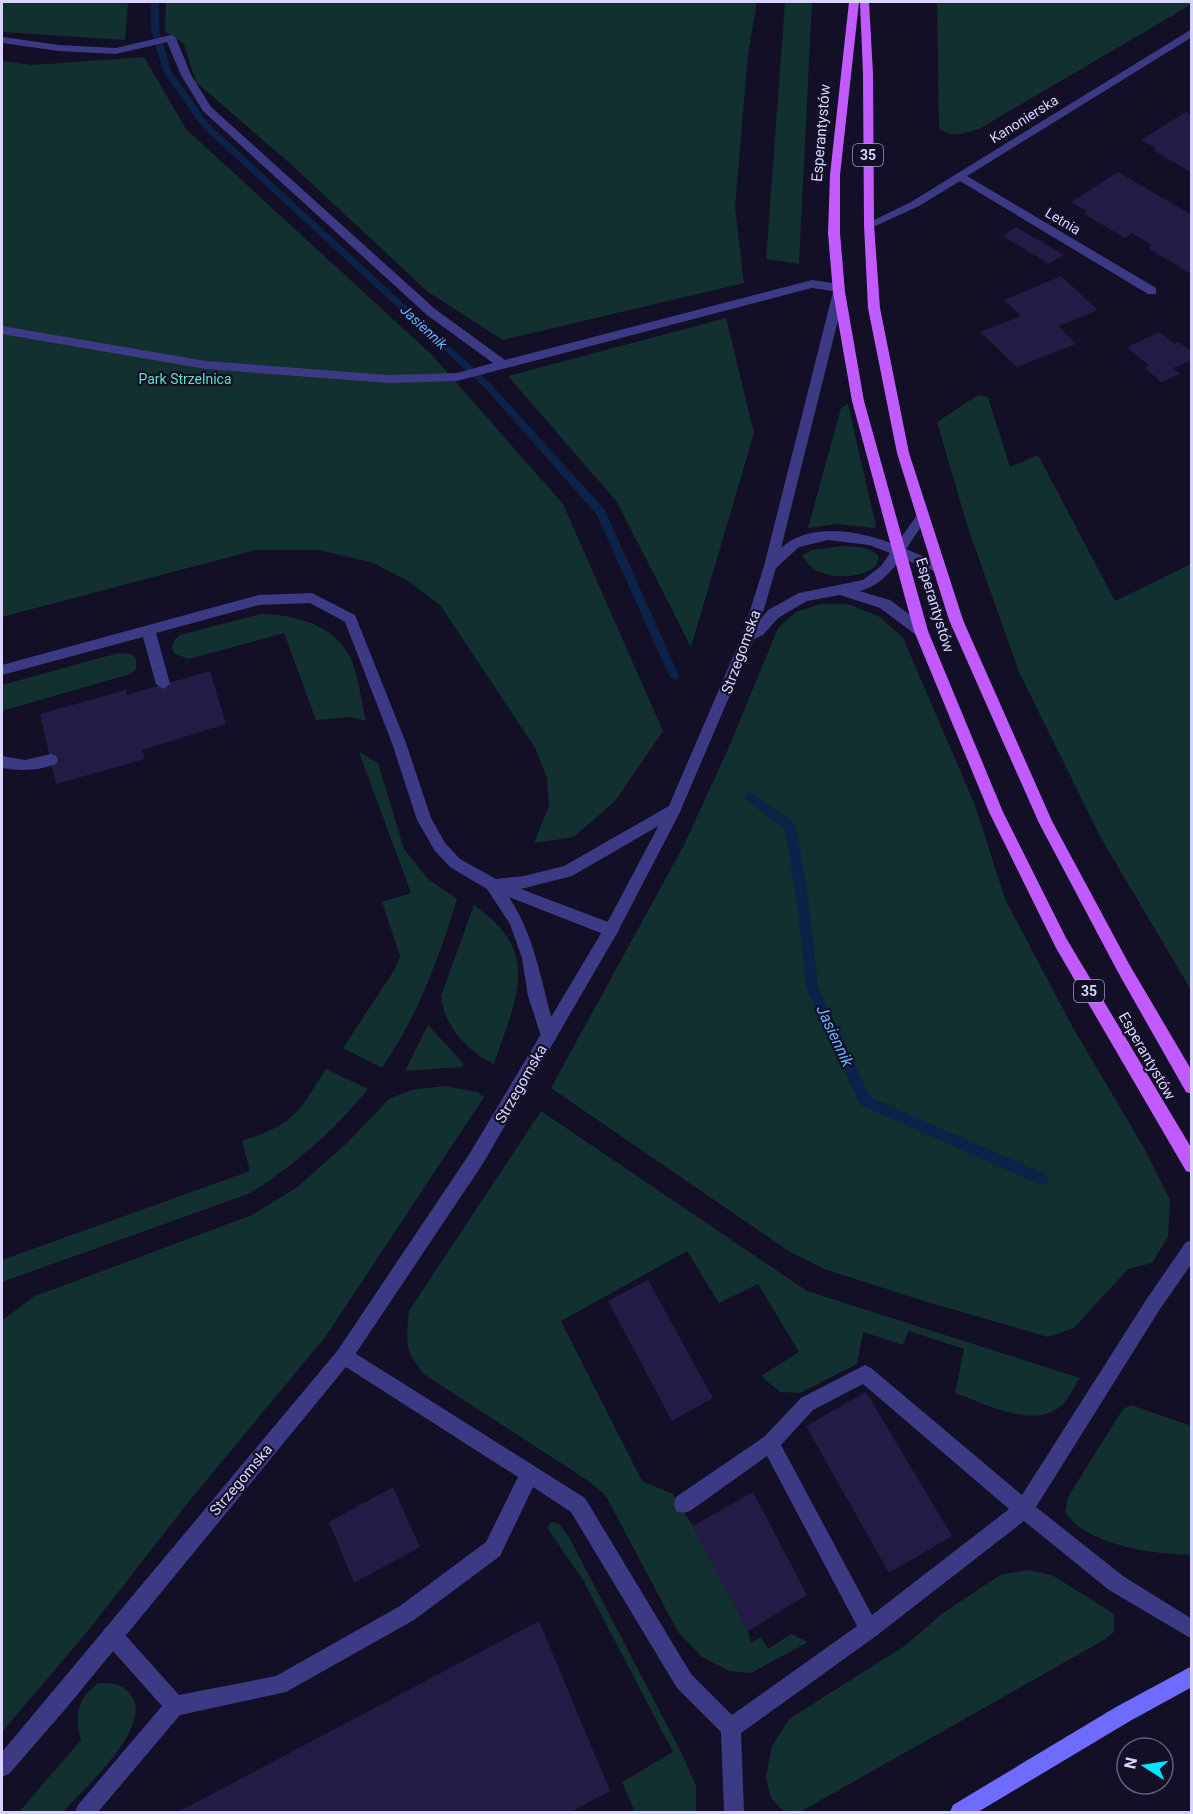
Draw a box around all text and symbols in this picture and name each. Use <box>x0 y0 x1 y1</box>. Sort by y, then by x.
street label: Esperantystów <box>808 83 834 183</box>
street label: Kanonierska <box>987 92 1061 146</box>
road number: 35 <box>853 144 883 166</box>
street label: Letnia <box>1042 204 1084 238</box>
water label: Jasiennik <box>397 302 451 353</box>
park label: Park Strzelnica <box>138 371 232 387</box>
street label: Esperantystów <box>912 555 958 655</box>
street label: Strzegomska <box>718 608 764 696</box>
road number: 35 <box>1074 980 1104 1002</box>
water label: Jasiennik <box>812 1002 858 1071</box>
street label: Esperantystów <box>1115 1009 1179 1103</box>
street label: Strzegomska <box>491 1041 551 1127</box>
street label: Strzegomska <box>206 1441 276 1519</box>
north arrow <box>1115 1736 1175 1796</box>
text: N <box>1120 1755 1141 1770</box>

